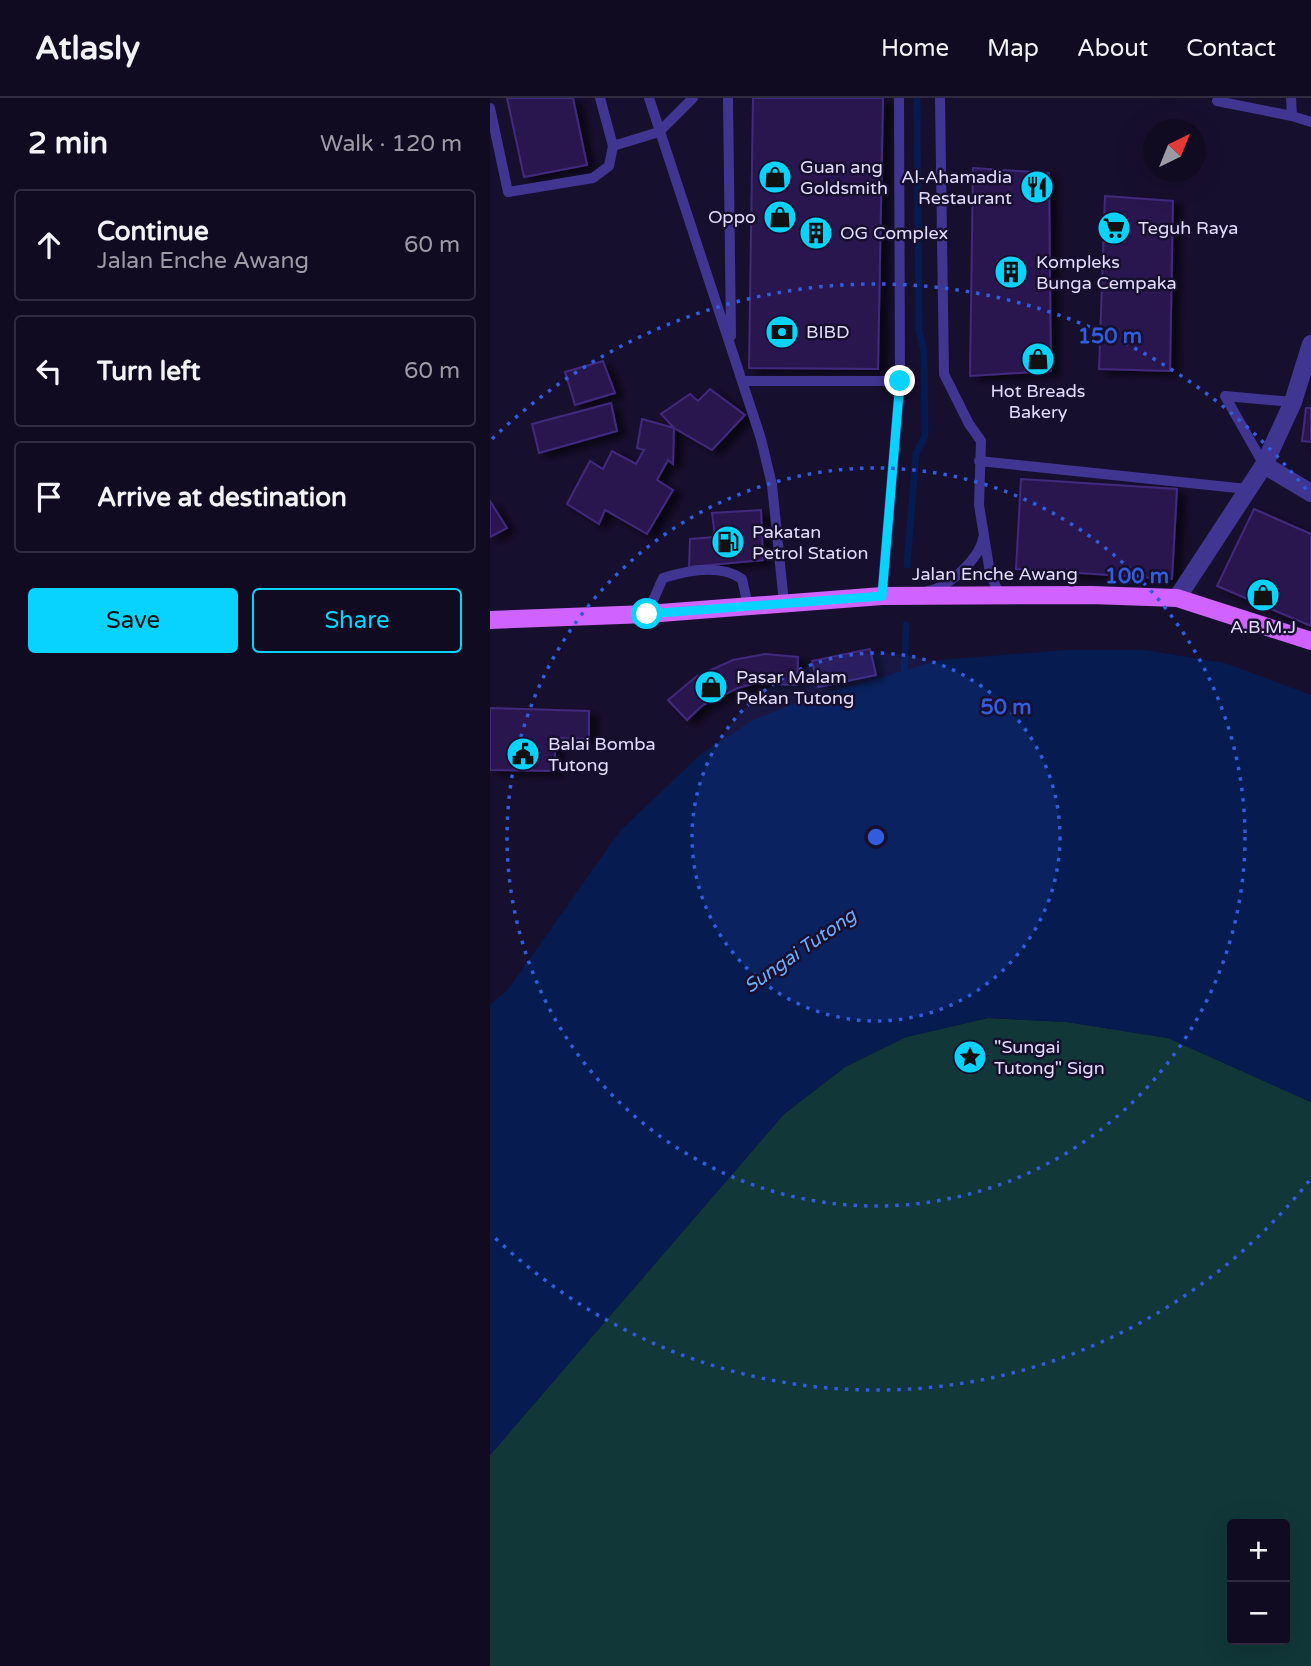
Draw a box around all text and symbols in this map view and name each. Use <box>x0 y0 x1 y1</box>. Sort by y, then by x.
text: Atlasly <box>35 29 140 68</box>
text: Home <box>881 34 949 63</box>
text: Map <box>987 34 1039 63</box>
text: About <box>1077 34 1148 63</box>
text: Contact <box>1186 34 1276 63</box>
north arrow <box>1143 119 1206 182</box>
text: 2 min <box>28 125 108 162</box>
text: Walk · 120 m <box>320 130 462 158</box>
place label: Guan ang Goldsmith <box>800 156 888 199</box>
shop icon: Guan ang Goldsmith <box>756 158 794 196</box>
place label: Al-Ahamadia Restaurant <box>901 166 1012 209</box>
restaurant icon: Al-Ahamadia Restaurant <box>1018 168 1056 206</box>
shop icon: Oppo <box>761 198 799 236</box>
place label: Oppo <box>708 206 756 228</box>
supermarket icon: Teguh Raya <box>1095 209 1133 247</box>
building icon: OG Complex <box>797 214 835 252</box>
text: Continue <box>97 216 209 247</box>
place label: Teguh Raya <box>1138 217 1238 239</box>
place label: OG Complex <box>840 222 948 244</box>
icon: ahead <box>30 226 68 264</box>
text: 60 m <box>404 231 460 259</box>
text: Jalan Enche Awang <box>97 247 309 275</box>
place label: Kompleks Bunga Cempaka <box>1036 251 1177 294</box>
building icon: Kompleks Bunga Cempaka <box>992 253 1030 291</box>
bank icon: BIBD <box>763 313 801 351</box>
place label: BIBD <box>806 321 850 343</box>
text: 150 m <box>1078 324 1142 349</box>
shop icon: Hot Breads Bakery <box>1019 340 1057 378</box>
icon: left <box>30 352 68 390</box>
text: Turn left <box>97 356 200 387</box>
text: 60 m <box>404 357 460 385</box>
route end <box>884 365 915 396</box>
place label: Hot Breads Bakery <box>990 380 1086 423</box>
icon: arrive <box>30 478 68 516</box>
text: Arrive at destination <box>97 482 347 513</box>
place label: Pakatan Petrol Station <box>752 521 868 564</box>
fuel station icon: Pakatan Petrol Station <box>709 523 747 561</box>
street label: Jalan Enche Awang <box>912 563 1078 585</box>
text: 100 m <box>1105 564 1169 589</box>
shop icon: A.B.M.J <box>1244 576 1282 614</box>
button: Save <box>28 588 238 653</box>
button: Share <box>252 588 462 653</box>
route start <box>631 598 662 629</box>
place label: A.B.M.J <box>1230 616 1296 638</box>
place label: Pasar Malam Pekan Tutong <box>736 666 854 709</box>
shop icon: Pasar Malam Pekan Tutong <box>692 668 730 706</box>
text: 50 m <box>980 695 1032 720</box>
place label: Balai Bomba Tutong <box>548 733 656 776</box>
public building icon: Balai Bomba Tutong <box>504 735 542 773</box>
centre of rings <box>864 825 888 849</box>
water label: Sungai Tutong <box>740 904 861 998</box>
place label: "Sungai Tutong" Sign <box>994 1036 1105 1079</box>
place icon: "Sungai Tutong" Sign <box>951 1038 989 1076</box>
map controls <box>1227 1519 1290 1645</box>
button: + <box>1227 1519 1290 1582</box>
button: − <box>1227 1582 1290 1645</box>

